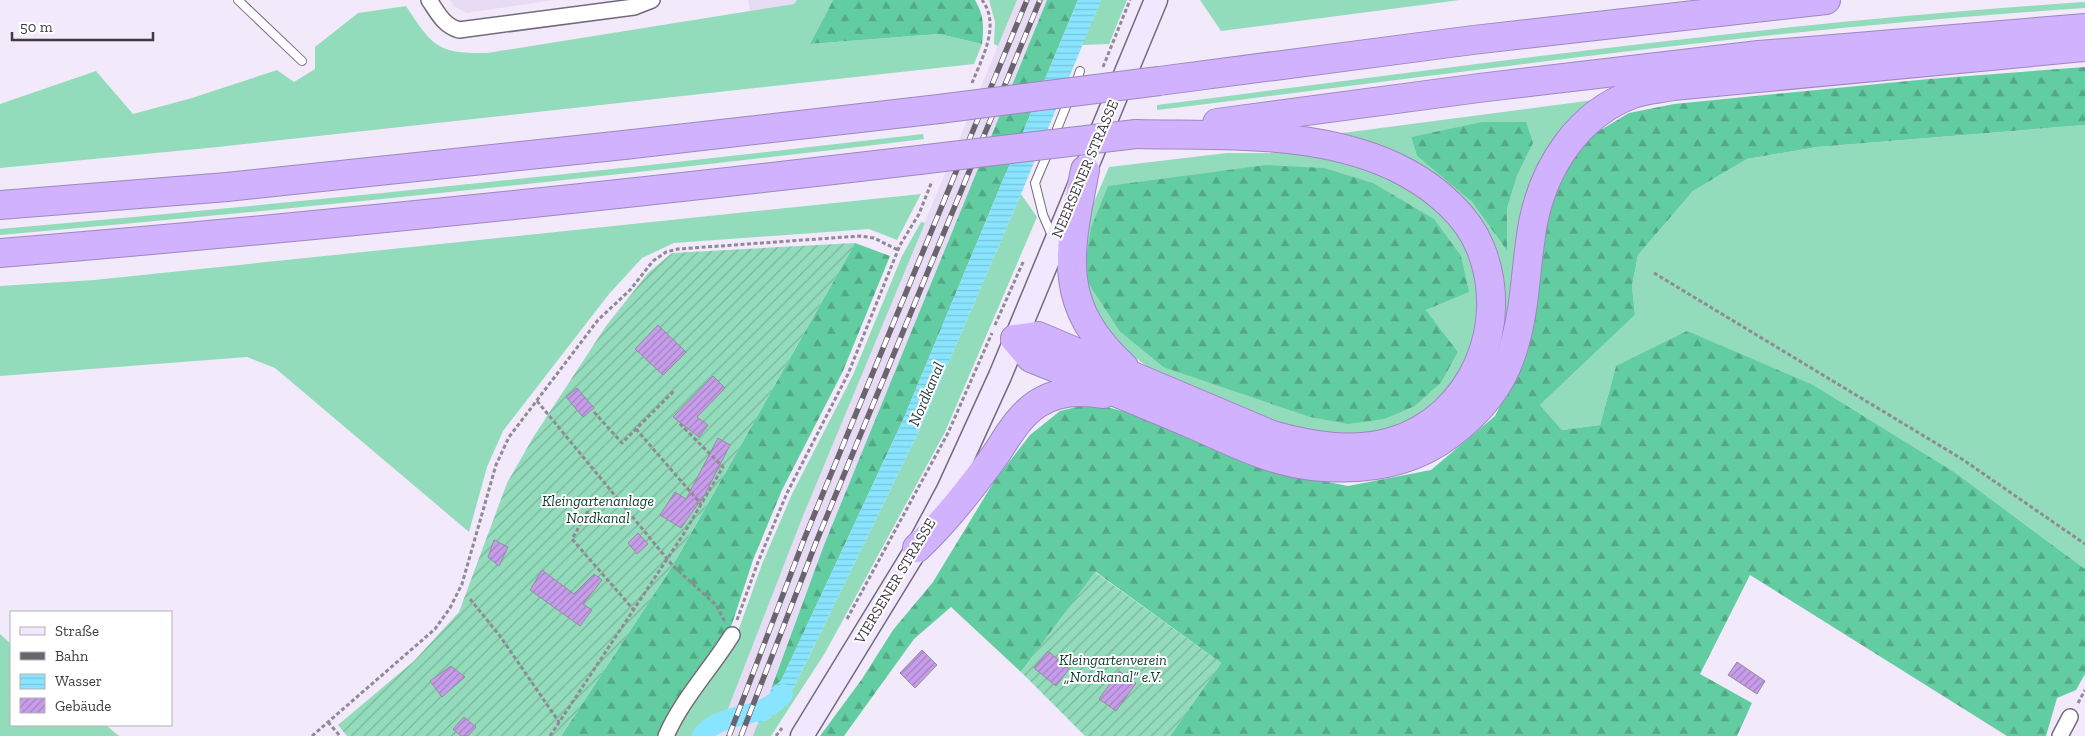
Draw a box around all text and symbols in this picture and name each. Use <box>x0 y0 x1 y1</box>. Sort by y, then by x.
scale bar <box>12 10 154 42</box>
text: 50 m <box>20 18 53 36</box>
street label: NEERSENER STRASSE <box>1048 97 1122 241</box>
water label: Nordkanal <box>904 359 948 429</box>
park label: Kleingartenanlage Nordkanal <box>542 492 654 527</box>
street label: VIERSENER STRASSE <box>850 515 940 648</box>
legend <box>10 611 172 726</box>
text: Straße <box>55 622 99 640</box>
text: Bahn <box>55 647 89 665</box>
park label: Kleingartenverein „Nordkanal“ e.V. <box>1059 651 1167 686</box>
text: Wasser <box>55 672 102 690</box>
text: Gebäude <box>55 697 111 715</box>

